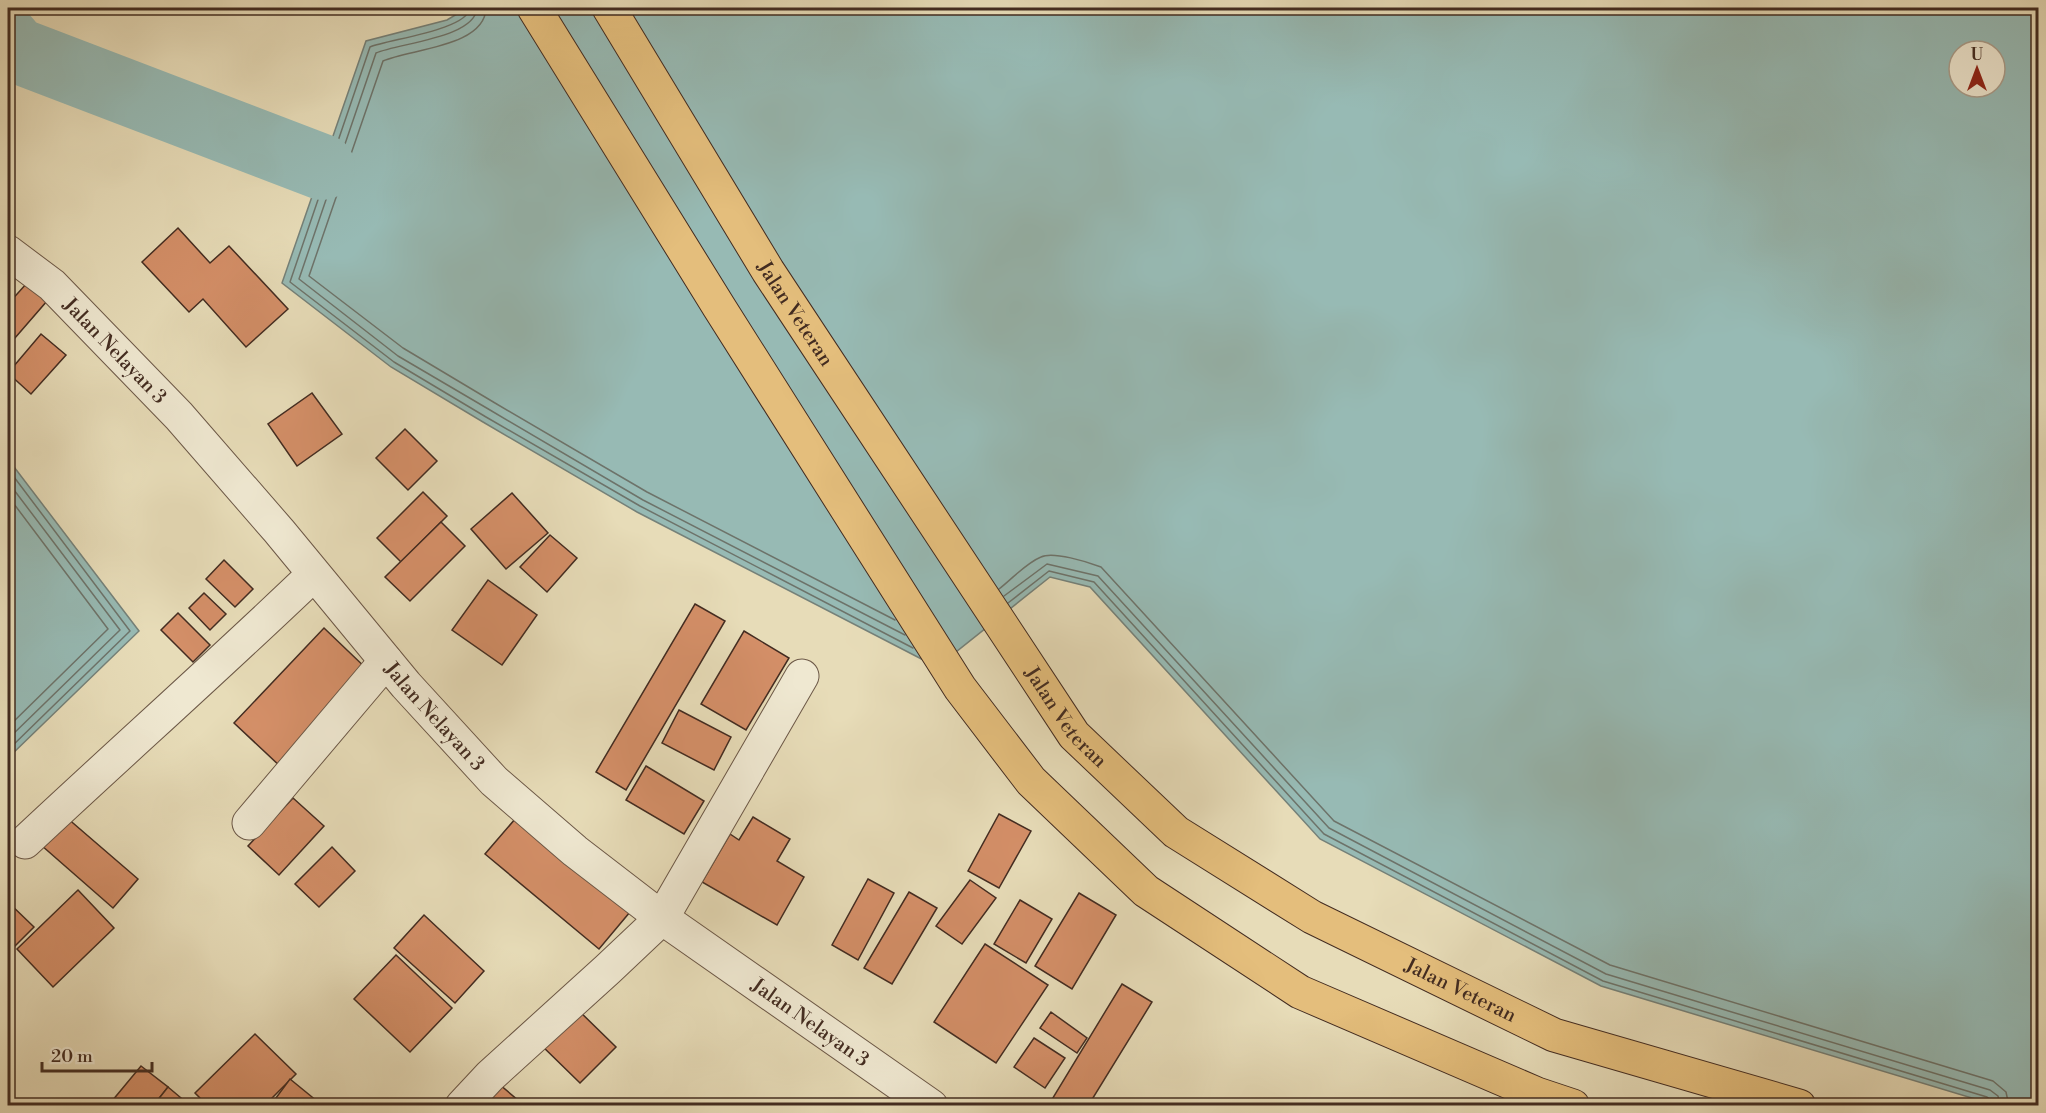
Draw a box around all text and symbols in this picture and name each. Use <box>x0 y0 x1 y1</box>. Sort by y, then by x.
north arrow <box>1947 39 2007 99</box>
text: U <box>1971 45 1984 65</box>
street label: Jalan Veteran <box>750 256 838 372</box>
street label: Jalan Nelayan 3 <box>56 292 171 410</box>
street label: Jalan Nelayan 3 <box>378 657 490 777</box>
street label: Jalan Veteran <box>1018 662 1112 774</box>
street label: Jalan Veteran <box>1400 953 1520 1029</box>
street label: Jalan Nelayan 3 <box>745 973 874 1073</box>
scale bar <box>42 1035 152 1073</box>
text: 20 m <box>51 1045 93 1068</box>

